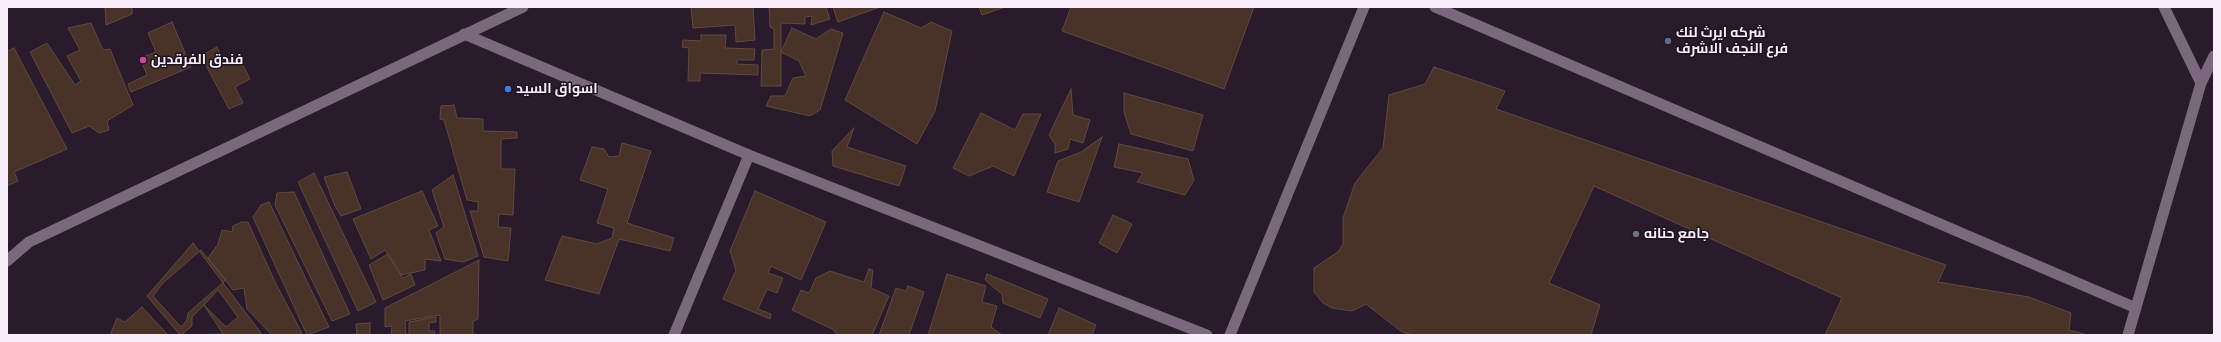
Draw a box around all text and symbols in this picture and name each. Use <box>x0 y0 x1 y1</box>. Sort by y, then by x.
place label: شركه ايرث لنك فرع النجف الاشرف <box>1676 25 1788 58</box>
marker: شركه ايرث لنك فرع النجف الاشرف <box>1663 36 1673 46</box>
place label: فندق الفرقدين <box>151 52 243 68</box>
marker: فندق الفرقدين <box>138 55 148 65</box>
place label: اسواق السيد <box>516 81 598 97</box>
marker: اسواق السيد <box>503 84 513 94</box>
place label: جامع حنانه <box>1644 226 1709 242</box>
marker: جامع حنانه <box>1631 229 1641 239</box>

